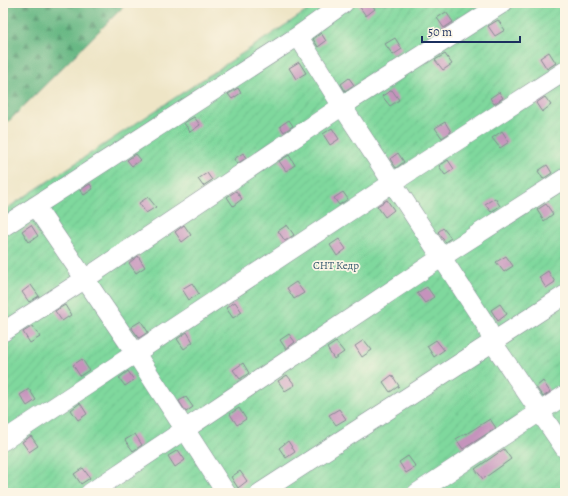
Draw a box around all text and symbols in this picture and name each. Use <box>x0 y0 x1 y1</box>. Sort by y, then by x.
scale bar <box>422 18 520 44</box>
text: 50 m <box>428 24 452 40</box>
park label: СНТ Кедр <box>313 258 359 273</box>

